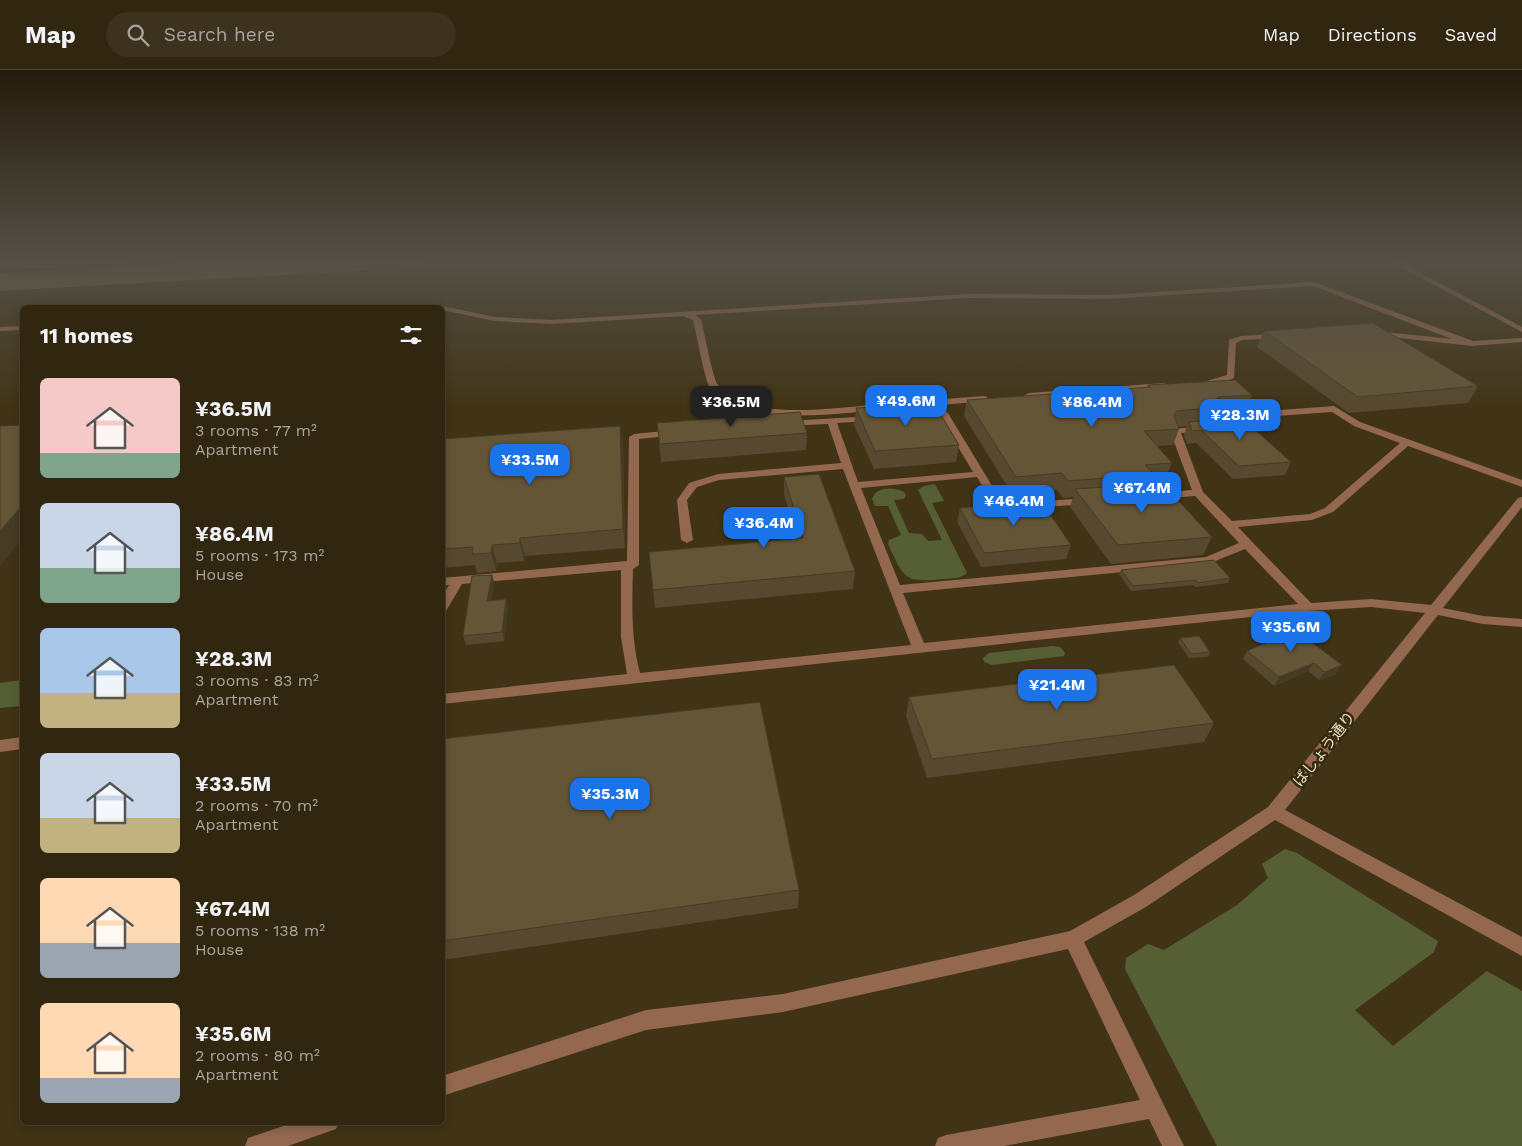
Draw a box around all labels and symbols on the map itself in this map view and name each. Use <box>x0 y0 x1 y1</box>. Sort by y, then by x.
pin: ¥49.6M <box>865 384 947 427</box>
pin: ¥36.5M <box>690 386 772 428</box>
pin: ¥86.4M <box>1051 386 1133 428</box>
pin: ¥28.3M <box>1199 398 1281 441</box>
pin: ¥33.5M <box>489 444 571 486</box>
pin: ¥67.4M <box>1101 472 1183 514</box>
pin: ¥46.4M <box>973 484 1055 527</box>
pin: ¥36.4M <box>723 506 805 549</box>
pin: ¥35.6M <box>1250 610 1332 653</box>
pin: ¥21.4M <box>1016 668 1098 711</box>
street label: ばしょう通り <box>1289 708 1359 790</box>
pin: ¥35.3M <box>569 778 651 820</box>

